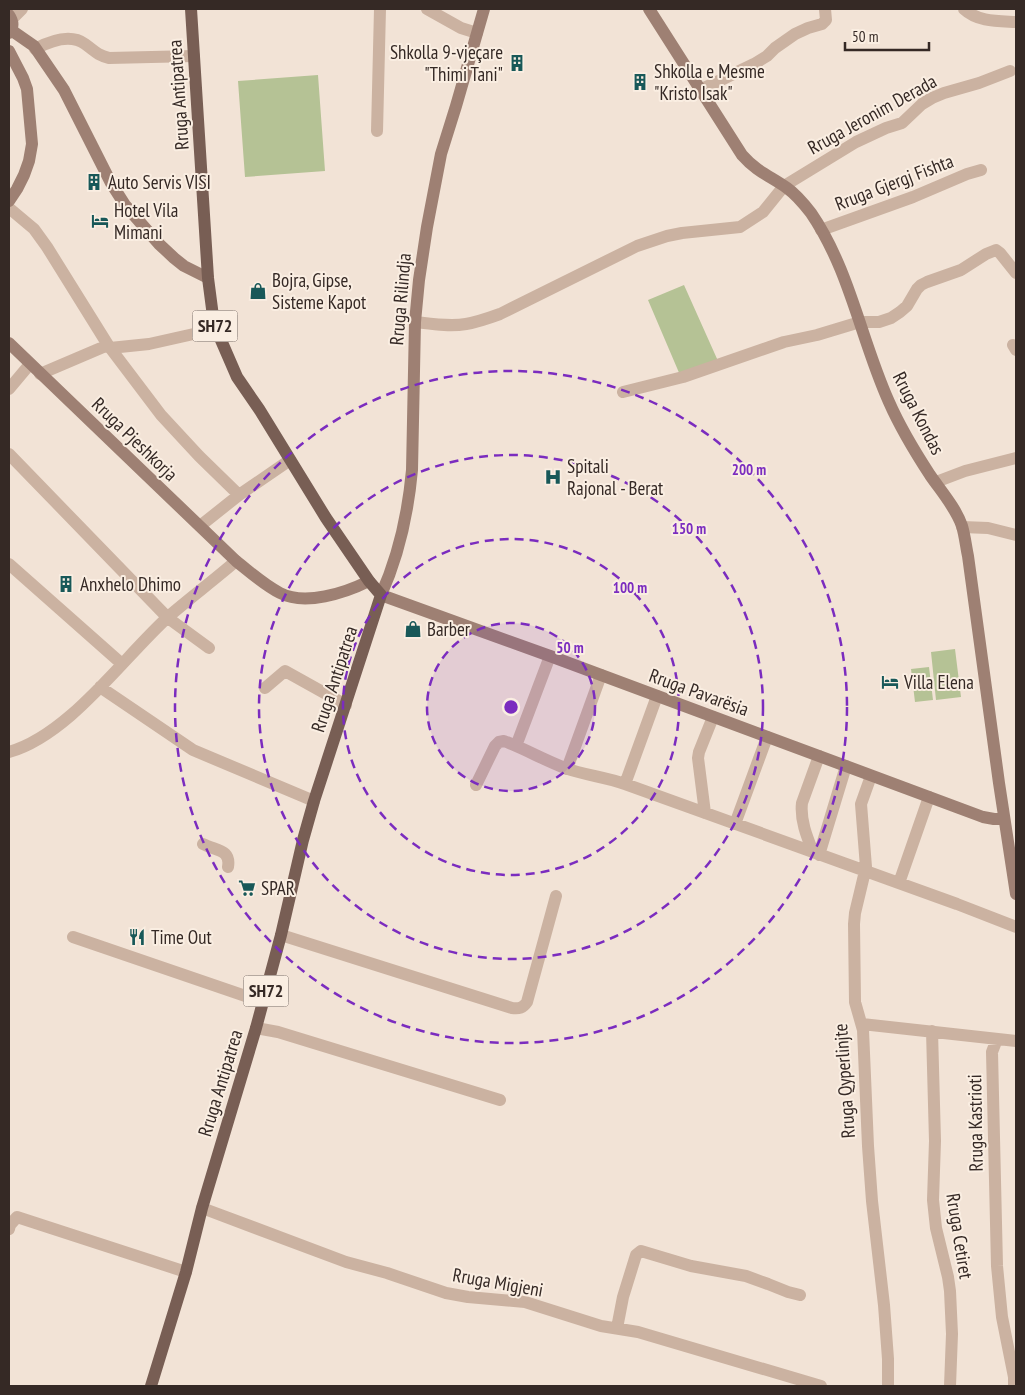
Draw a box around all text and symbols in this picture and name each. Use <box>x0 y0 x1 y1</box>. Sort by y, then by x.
scale bar <box>845 20 929 52</box>
text: 50 m <box>852 27 878 46</box>
street label: Rruga Antipatrea <box>162 39 194 151</box>
place label: Shkolla 9-vjeçare "Thimi Tani" <box>390 40 503 86</box>
building icon: Shkolla 9-vjeçare "Thimi Tani" <box>507 53 527 73</box>
place label: Shkolla e Mesme "Kristo Isak" <box>654 59 765 105</box>
street label: Rruga Jeronim Derada <box>803 69 941 159</box>
building icon: Shkolla e Mesme "Kristo Isak" <box>630 72 650 92</box>
street label: Rruga Gjergj Fishta <box>831 148 957 216</box>
place label: Auto Servis VISI <box>108 170 211 194</box>
building icon: Auto Servis VISI <box>84 172 104 192</box>
place label: Hotel Vila Mimani <box>114 198 178 244</box>
hotel icon: Hotel Vila Mimani <box>90 211 110 231</box>
street label: Rruga Rilindja <box>384 252 416 346</box>
place label: Bojra, Gipse, Sisteme Kapot <box>272 268 367 314</box>
shop icon: Bojra, Gipse, Sisteme Kapot <box>248 281 268 301</box>
road number: SH72 <box>192 310 238 342</box>
street label: Rruga Kondas <box>888 368 950 458</box>
street label: Rruga Pjeshkorja <box>87 392 183 486</box>
place label: Spitali Rajonal - Berat <box>567 454 664 500</box>
text: 200 m <box>732 460 766 479</box>
hospital icon: Spitali Rajonal - Berat <box>543 467 563 487</box>
text: 150 m <box>672 519 706 538</box>
place label: Anxhelo Dhimo <box>80 572 181 596</box>
building icon: Anxhelo Dhimo <box>56 574 76 594</box>
text: 100 m <box>613 578 647 597</box>
place label: Barber <box>427 617 471 641</box>
shop icon: Barber <box>403 619 423 639</box>
street label: Rruga Antipatrea <box>306 623 362 735</box>
text: 50 m <box>556 638 584 657</box>
street label: Rruga Pavarësia <box>646 663 752 721</box>
place label: Villa Elena <box>903 670 974 694</box>
hotel icon: Villa Elena <box>880 672 900 692</box>
centre of rings <box>502 698 520 716</box>
place label: SPAR <box>261 876 295 900</box>
supermarket icon: SPAR <box>237 878 257 898</box>
place label: Time Out <box>151 925 213 949</box>
restaurant icon: Time Out <box>127 927 147 947</box>
road number: SH72 <box>244 976 288 1006</box>
street label: Rruga Qyperlinjte <box>828 1023 860 1139</box>
street label: Rruga Antipatrea <box>192 1027 248 1139</box>
street label: Rruga Kastrioti <box>962 1074 988 1172</box>
street label: Rruga Cetiret <box>941 1192 979 1281</box>
street label: Rruga Migjeni <box>451 1262 545 1302</box>

